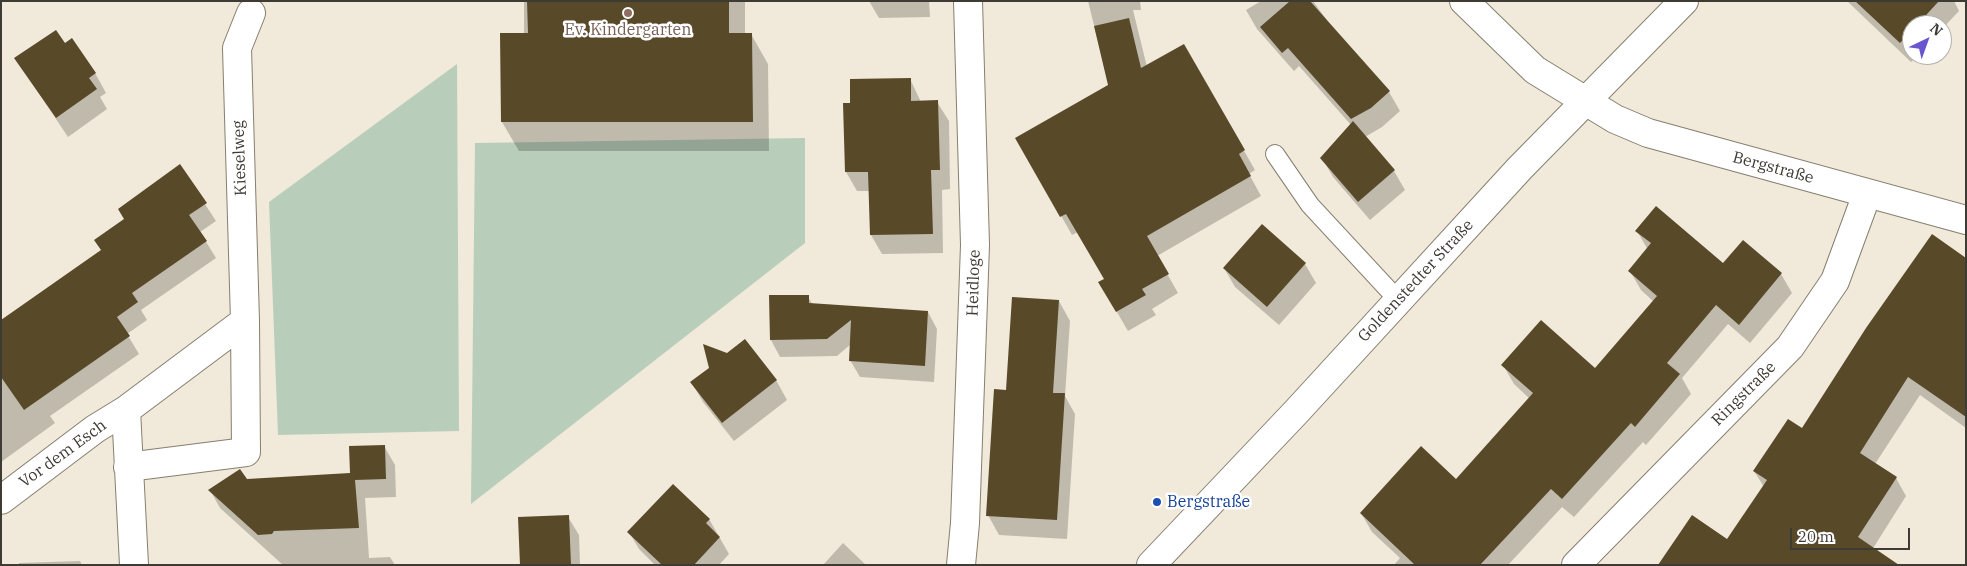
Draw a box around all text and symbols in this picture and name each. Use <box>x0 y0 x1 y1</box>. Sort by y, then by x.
marker: Ev. Kindergarten <box>622 7 634 19</box>
north arrow <box>1902 15 1952 65</box>
text: N <box>1926 19 1947 40</box>
place label: Ev. Kindergarten <box>565 20 691 40</box>
street label: Kieselweg <box>229 120 251 196</box>
street label: Bergstraße <box>1730 148 1816 188</box>
street label: Goldenstedter Straße <box>1354 216 1478 346</box>
street label: Heidloge <box>963 249 985 317</box>
street label: Ringstraße <box>1708 358 1780 430</box>
street label: Vor dem Esch <box>16 416 110 492</box>
place label: Bergstraße <box>1167 492 1250 512</box>
marker: Bergstraße <box>1151 496 1163 508</box>
scale bar <box>1792 518 1912 550</box>
text: 20 m <box>1798 527 1834 546</box>

